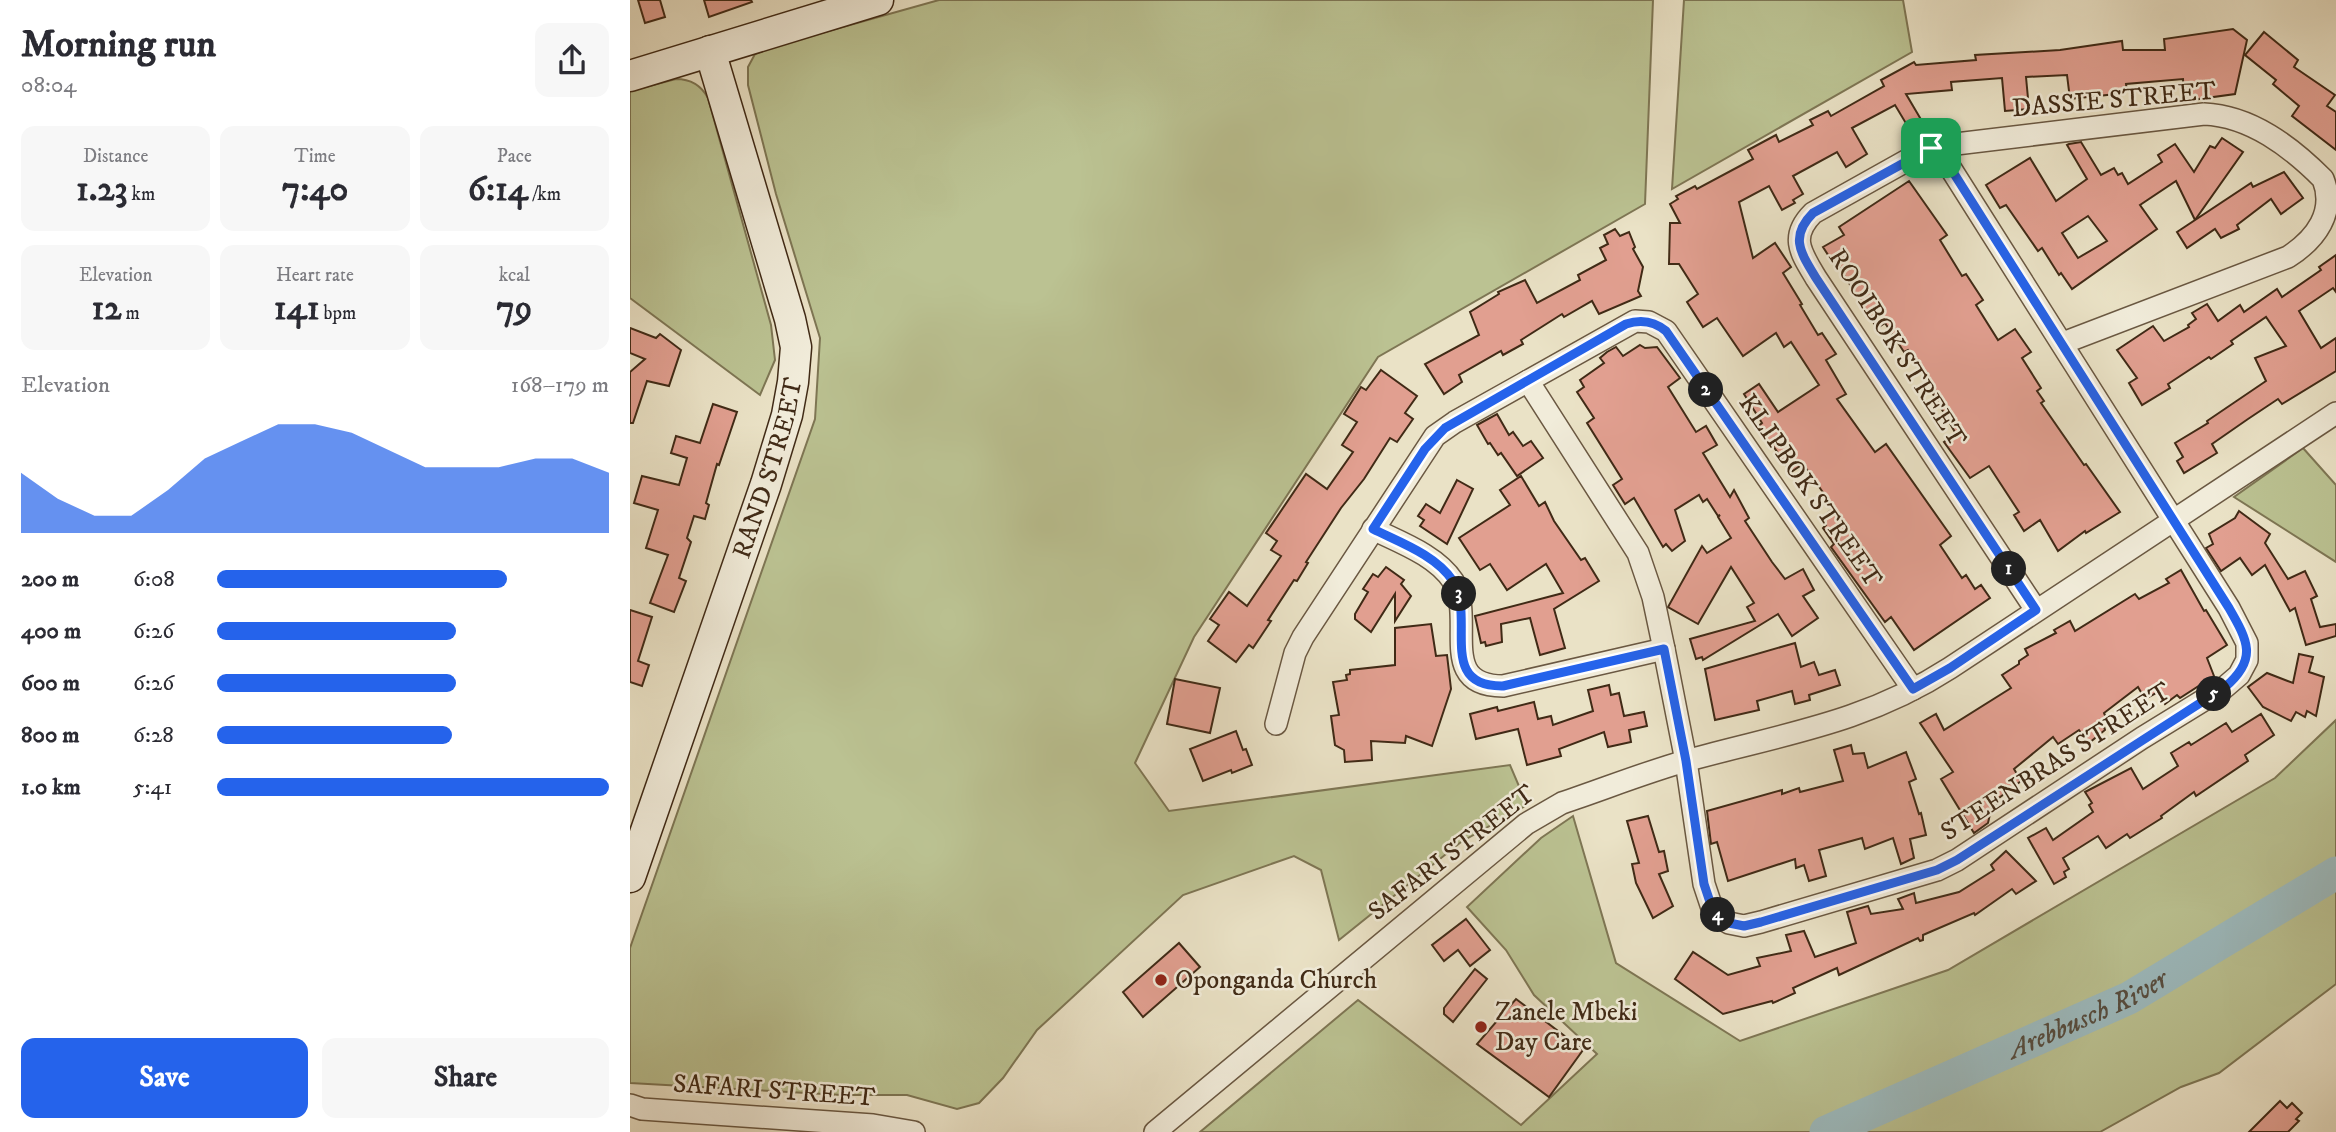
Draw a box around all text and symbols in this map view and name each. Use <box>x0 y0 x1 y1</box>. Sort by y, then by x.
text: Morning run <box>21 21 216 69</box>
button: share <box>535 23 609 97</box>
text: 08:04 <box>21 71 76 100</box>
street label: DASSIE STREET <box>2011 75 2218 125</box>
pin <box>1901 118 1961 178</box>
icon: arrive <box>1912 129 1950 167</box>
text: Distance <box>83 145 148 168</box>
text: Time <box>294 145 336 168</box>
text: Pace <box>497 145 532 168</box>
text: 1.23 <box>76 168 127 212</box>
text: 7:40 <box>282 168 348 212</box>
text: 6:14 <box>468 168 528 212</box>
text: km <box>127 183 155 206</box>
text: /km <box>528 183 561 206</box>
street label: ROOIBOK STREET <box>1821 243 1974 454</box>
text: Elevation <box>79 264 152 287</box>
text: Heart rate <box>276 264 354 287</box>
text: kcal <box>499 264 530 287</box>
text: 12 <box>91 287 122 331</box>
text: 141 <box>274 287 320 331</box>
text: 79 <box>496 287 532 331</box>
text: m <box>122 302 140 325</box>
text: bpm <box>320 302 356 325</box>
text: Elevation <box>21 371 110 400</box>
text: 168–179 m <box>511 371 609 400</box>
pin: 2 <box>1688 372 1724 408</box>
street label: RAND STREET <box>725 375 810 563</box>
text: 2 <box>1701 378 1710 401</box>
street label: KLIPBOK STREET <box>1731 388 1889 594</box>
pin: 1 <box>1992 552 2026 586</box>
text: 1 <box>2005 557 2012 580</box>
text: 200 m <box>21 565 79 594</box>
text: 6:08 <box>133 565 175 594</box>
pin: 3 <box>1442 576 1476 612</box>
text: 3 <box>1455 582 1462 605</box>
text: 400 m <box>21 617 81 646</box>
text: 6:26 <box>133 617 174 646</box>
text: 600 m <box>21 669 80 698</box>
text: 6:26 <box>133 669 174 698</box>
street label: STEENBRAS STREET <box>1935 675 2178 849</box>
pin: 5 <box>2196 676 2232 712</box>
text: 5 <box>2209 682 2218 705</box>
text: 800 m <box>21 721 79 750</box>
text: 6:28 <box>133 721 174 750</box>
text: 1.0 km <box>21 773 81 802</box>
text: 5:41 <box>133 773 172 802</box>
street label: SAFARI STREET <box>1362 777 1542 928</box>
pin: 4 <box>1700 898 1736 932</box>
text: 4 <box>1712 903 1723 926</box>
water label: Arebbusch River <box>2000 960 2176 1068</box>
place label: Oponganda Church <box>1175 964 1378 997</box>
marker: Oponganda Church <box>1153 972 1169 988</box>
place label: Zanele Mbeki Day Care <box>1495 996 1637 1059</box>
marker: Zanele Mbeki Day Care <box>1473 1019 1489 1035</box>
button: Save <box>21 1038 308 1118</box>
button: Share <box>322 1038 609 1118</box>
street label: SAFARI STREET <box>672 1067 877 1115</box>

